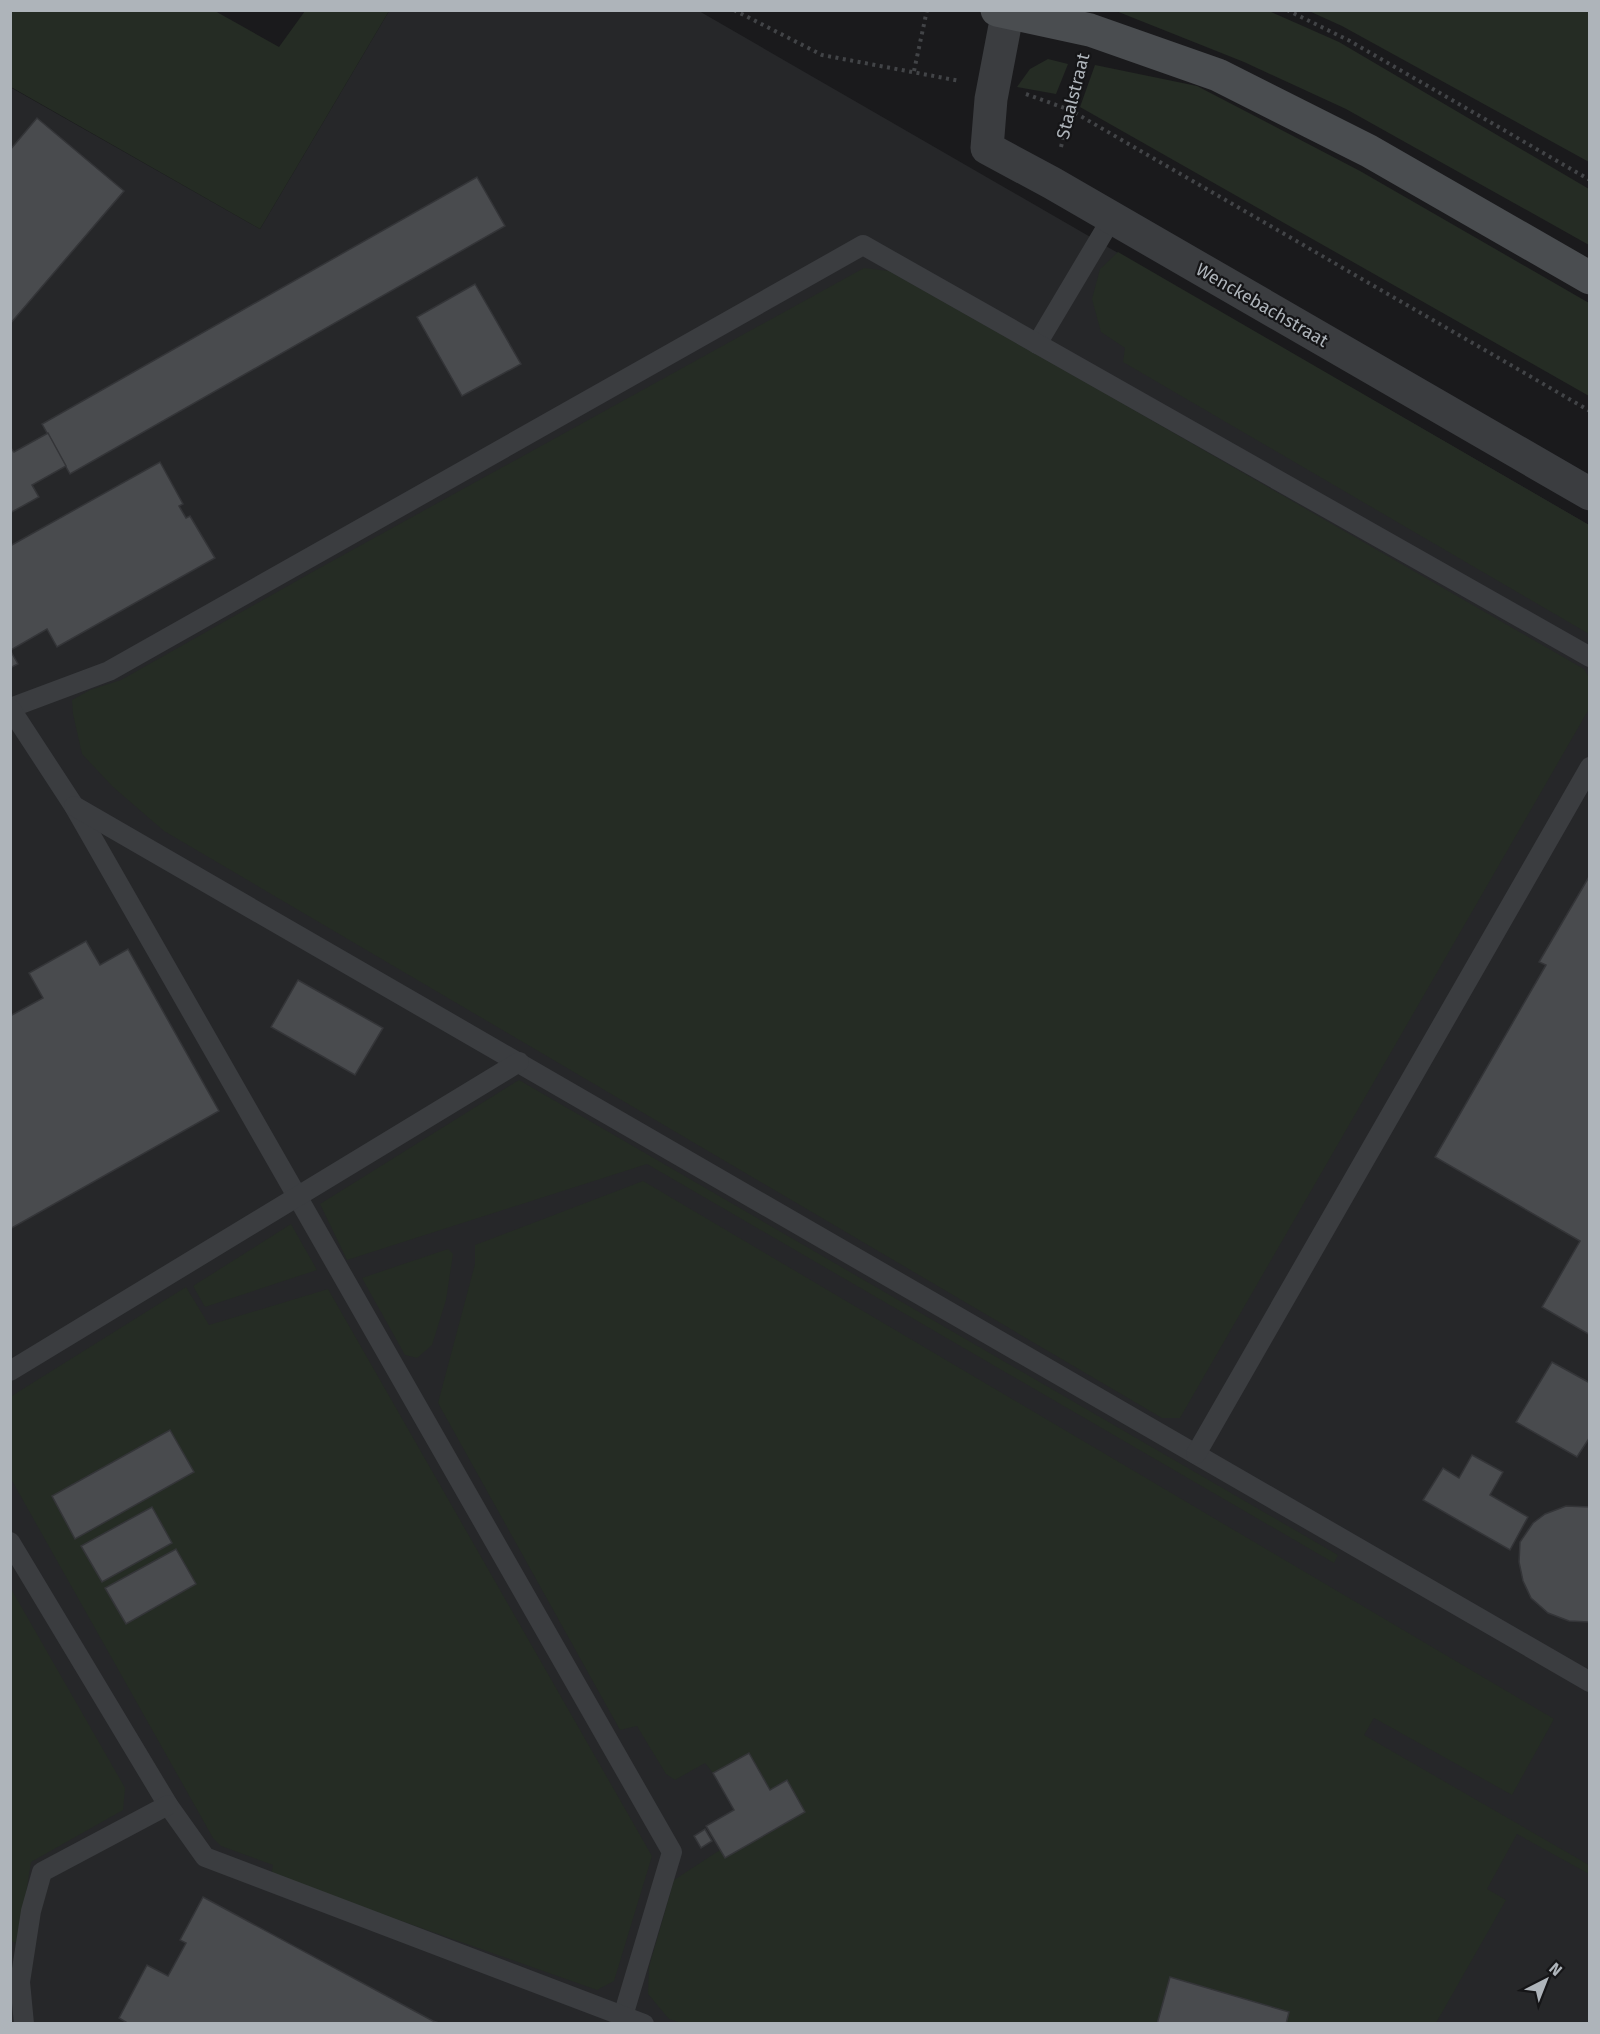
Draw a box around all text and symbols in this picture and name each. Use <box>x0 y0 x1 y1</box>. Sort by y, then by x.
street label: Staalstraat <box>1052 50 1094 141</box>
street label: Wenckebachstraat <box>1192 258 1333 352</box>
north arrow <box>1516 1950 1576 2010</box>
text: N <box>1545 1959 1566 1980</box>

